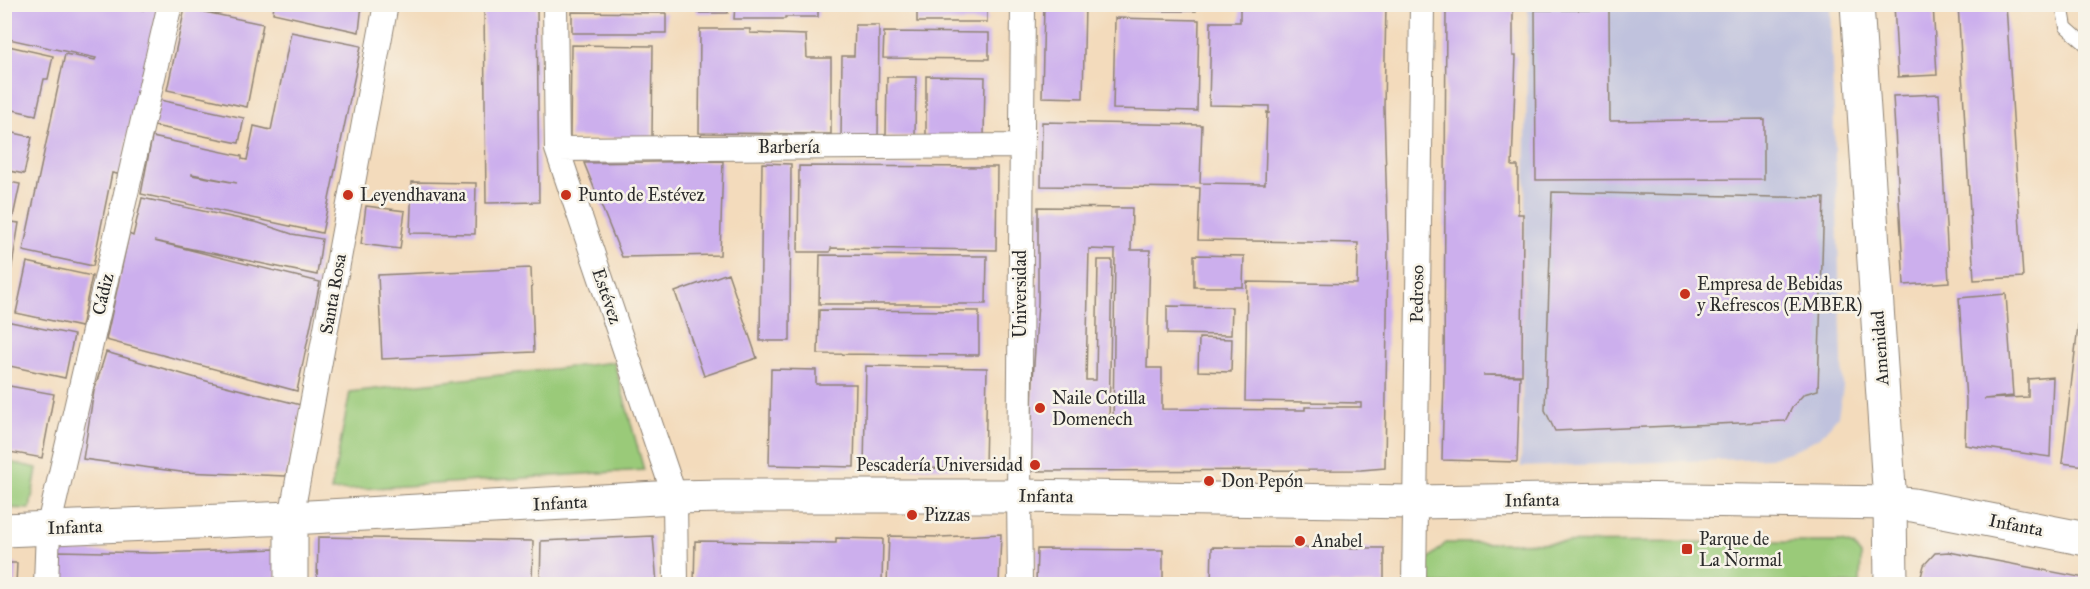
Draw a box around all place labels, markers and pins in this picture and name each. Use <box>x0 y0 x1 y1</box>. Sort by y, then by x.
place label: Leyendhavana <box>360 184 467 206</box>
place label: Punto de Estévez <box>578 184 705 206</box>
marker: Leyendhavana <box>341 188 355 202</box>
marker: Punto de Estévez <box>559 188 573 202</box>
place label: Empresa de Bebidas y Refrescos (EMBER) <box>1697 273 1862 317</box>
marker: Empresa de Bebidas y Refrescos (EMBER) <box>1678 287 1692 301</box>
place label: Naile Cotilla Domenech <box>1052 387 1146 430</box>
marker: Naile Cotilla Domenech <box>1033 401 1047 415</box>
place label: Pescadería Universidad <box>856 454 1023 476</box>
marker: Pescadería Universidad <box>1028 458 1042 472</box>
place label: Don Pepón <box>1221 470 1304 492</box>
marker: Don Pepón <box>1202 474 1216 488</box>
place label: Pizzas <box>924 504 970 526</box>
marker: Pizzas <box>905 508 919 522</box>
place label: Parque de La Normal <box>1699 528 1782 571</box>
place label: Anabel <box>1311 530 1363 552</box>
marker: Anabel <box>1293 534 1307 548</box>
marker: Parque de La Normal <box>1680 542 1694 556</box>

